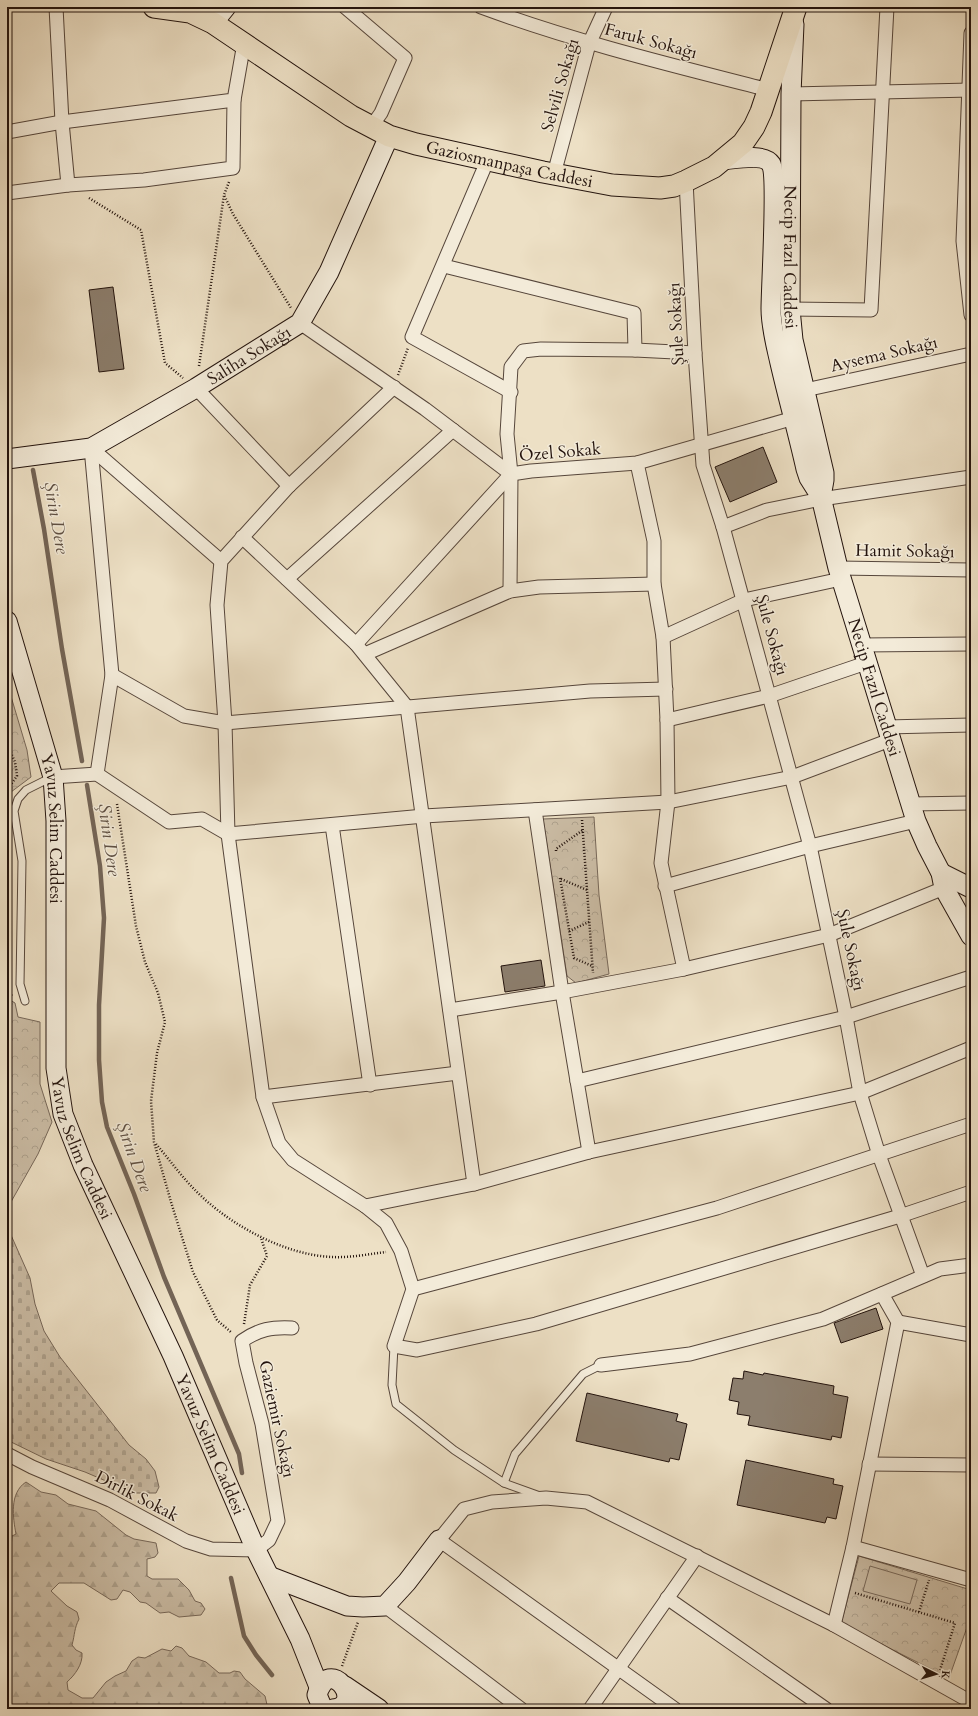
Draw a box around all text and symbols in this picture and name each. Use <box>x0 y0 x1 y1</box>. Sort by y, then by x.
street label: Faruk Sokağı <box>602 18 700 64</box>
street label: Selvili Sokağı <box>536 35 584 134</box>
street label: Gaziosmanpaşa Caddesi <box>424 135 595 193</box>
street label: Necip Fazıl Caddesi <box>778 185 803 330</box>
street label: Şule Sokağı <box>662 282 690 366</box>
street label: Saliha Sokağı <box>203 320 295 390</box>
street label: Aysema Sokağı <box>828 330 940 377</box>
street label: Özel Sokak <box>518 437 603 467</box>
water label: Şirin Dere <box>37 480 75 557</box>
street label: Hamit Sokağı <box>855 539 955 563</box>
street label: Şule Sokağı <box>750 592 794 678</box>
street label: Necip Fazıl Caddesi <box>843 615 907 759</box>
street label: Yavuz Selim Caddesi <box>35 750 68 904</box>
water label: Şirin Dere <box>92 802 127 879</box>
street label: Şule Sokağı <box>831 907 871 993</box>
street label: Yavuz Selim Caddesi <box>46 1075 118 1223</box>
water label: Şirin Dere <box>110 1118 159 1197</box>
street label: Gaziemir Sokağı <box>253 1358 301 1480</box>
street label: Yavuz Selim Caddesi <box>170 1370 251 1518</box>
street label: Dirlik Sokak <box>91 1465 183 1527</box>
north arrow <box>916 1654 956 1694</box>
text: K <box>938 1670 953 1680</box>

